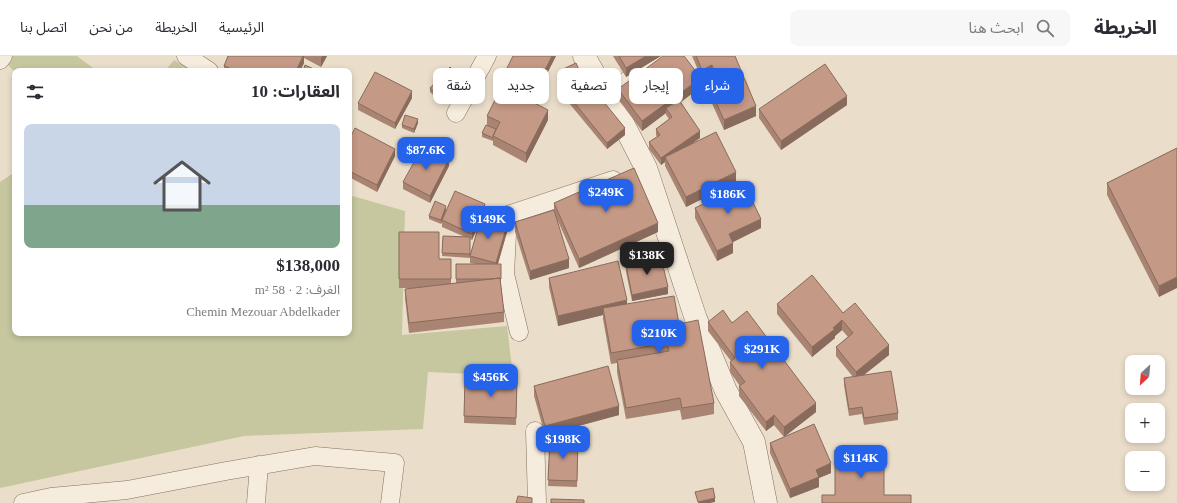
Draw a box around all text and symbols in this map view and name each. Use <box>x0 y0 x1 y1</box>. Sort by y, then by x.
search box <box>790 10 1070 46</box>
icon: search <box>1034 17 1056 39</box>
text: الخريطة <box>1094 17 1157 38</box>
text: اتصل بنا <box>20 20 67 35</box>
text: من نحن <box>89 20 133 35</box>
text: الخريطة <box>155 20 197 35</box>
text: الرئيسية <box>219 20 264 35</box>
text: ابحث هنا <box>968 20 1024 36</box>
chip: شقة <box>433 68 485 104</box>
chip: جديد <box>493 68 549 104</box>
chip: تصفية <box>557 68 621 104</box>
chip: إيجار <box>629 68 683 104</box>
chip: شراء <box>691 68 744 104</box>
icon: filters <box>24 81 46 103</box>
text: العقارات: 10 <box>251 82 340 101</box>
pin: $87.6K <box>393 137 459 171</box>
text: $87.6K <box>406 142 446 157</box>
icon: home <box>146 150 218 222</box>
pin: $249K <box>578 179 634 213</box>
pin: $186K <box>700 181 756 215</box>
text: $249K <box>588 184 624 199</box>
text: $186K <box>710 186 746 201</box>
pin: $149K <box>460 206 516 240</box>
text: $149K <box>470 211 506 226</box>
pin: $138K <box>619 242 675 276</box>
text: $138K <box>629 247 665 262</box>
text: $138,000 <box>276 256 340 275</box>
text: الغرف: 2 · 58 m² <box>255 282 340 297</box>
text: Chemin Mezouar Abdelkader <box>186 304 340 319</box>
pin: $210K <box>631 320 687 354</box>
text: $210K <box>641 325 677 340</box>
pin: $291K <box>734 336 790 370</box>
text: $291K <box>744 341 780 356</box>
north arrow <box>1125 355 1165 395</box>
map controls <box>1125 355 1165 491</box>
pin: $456K <box>463 364 519 398</box>
text: $456K <box>473 369 509 384</box>
button: + <box>1125 403 1165 443</box>
pin: $198K <box>535 426 591 460</box>
text: $198K <box>545 431 581 446</box>
pin: $114K <box>833 445 889 479</box>
text: $114K <box>843 450 879 465</box>
button: − <box>1125 451 1165 491</box>

